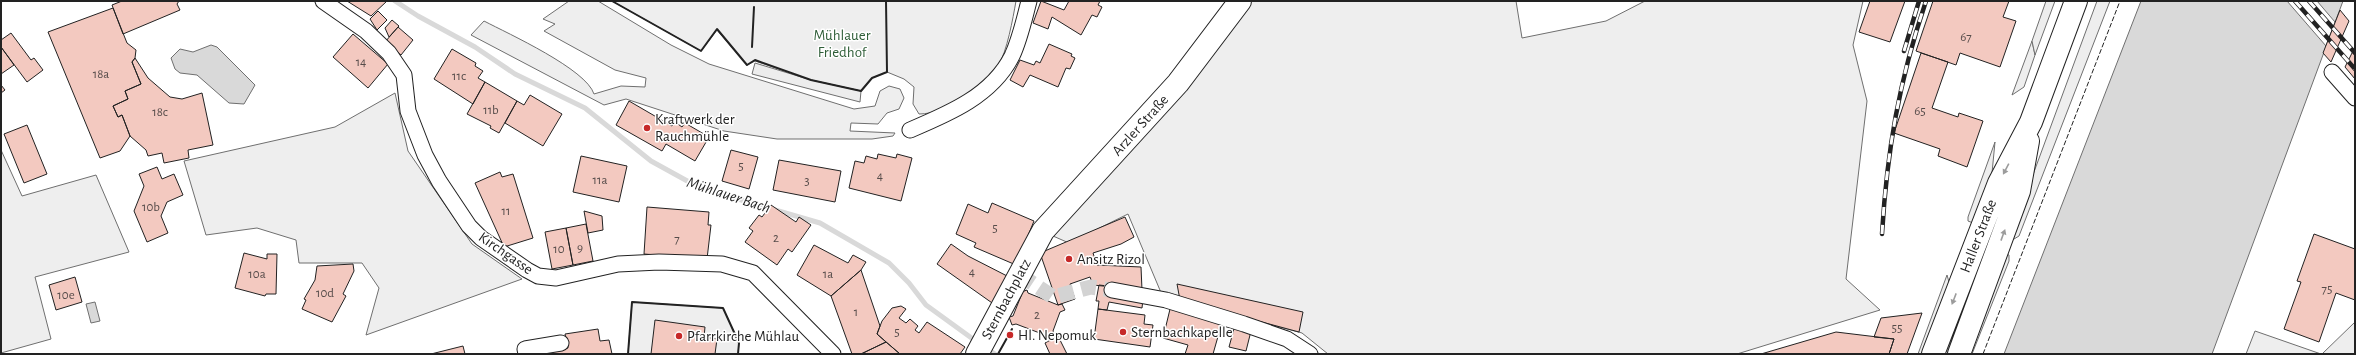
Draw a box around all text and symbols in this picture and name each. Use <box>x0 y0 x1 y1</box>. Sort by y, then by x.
park label: Mühlauer Friedhof <box>813 28 871 60</box>
house number: 67 <box>1960 31 1972 44</box>
house number: 14 <box>356 56 366 69</box>
house number: 18a <box>93 68 109 81</box>
house number: 11c <box>452 70 466 83</box>
street label: Arzler Straße <box>1109 92 1171 159</box>
house number: 11b <box>483 104 499 117</box>
house number: 65 <box>1914 105 1926 118</box>
house number: 18c <box>152 106 168 119</box>
place label: Kraftwerk der Rauchmühle <box>655 112 735 144</box>
marker: Kraftwerk der Rauchmühle <box>642 123 652 133</box>
house number: 5 <box>738 160 744 173</box>
one-way arrow <box>2003 163 2010 175</box>
house number: 4 <box>877 170 883 183</box>
house number: 11a <box>593 174 607 187</box>
water label: Mühlauer Bach <box>685 174 772 216</box>
house number: 3 <box>804 175 810 188</box>
street label: Haller Straße <box>1958 197 1999 275</box>
house number: 10b <box>142 201 160 214</box>
house number: 11 <box>502 205 510 218</box>
house number: 5 <box>992 222 998 235</box>
one-way arrow <box>2001 228 2007 240</box>
street label: Kirchgasse <box>476 229 536 277</box>
house number: 2 <box>773 232 779 245</box>
house number: 7 <box>674 233 680 246</box>
house number: 9 <box>577 242 583 255</box>
house number: 10 <box>553 243 565 256</box>
place label: Ansitz Rizol <box>1077 252 1145 267</box>
marker: Ansitz Rizol <box>1064 254 1074 264</box>
street label: Sternbachplatz <box>979 257 1034 342</box>
house number: 4 <box>969 266 975 279</box>
house number: 10a <box>248 268 266 281</box>
house number: 1a <box>823 268 833 281</box>
house number: 75 <box>2322 283 2332 296</box>
house number: 10d <box>316 287 334 300</box>
house number: 10e <box>57 289 75 302</box>
one-way arrow <box>1951 294 1957 306</box>
house number: 1 <box>854 306 858 319</box>
house number: 2 <box>1034 309 1040 322</box>
house number: 55 <box>1892 322 1902 335</box>
place label: Sternbachkapelle <box>1131 325 1233 340</box>
house number: 5 <box>894 326 900 339</box>
marker: Sternbachkapelle <box>1118 327 1128 337</box>
place label: Hl. Nepomuk <box>1018 328 1096 343</box>
place label: Pfarrkirche Mühlau <box>687 329 800 344</box>
marker: Hl. Nepomuk <box>1005 330 1015 340</box>
marker: Pfarrkirche Mühlau <box>674 331 684 341</box>

